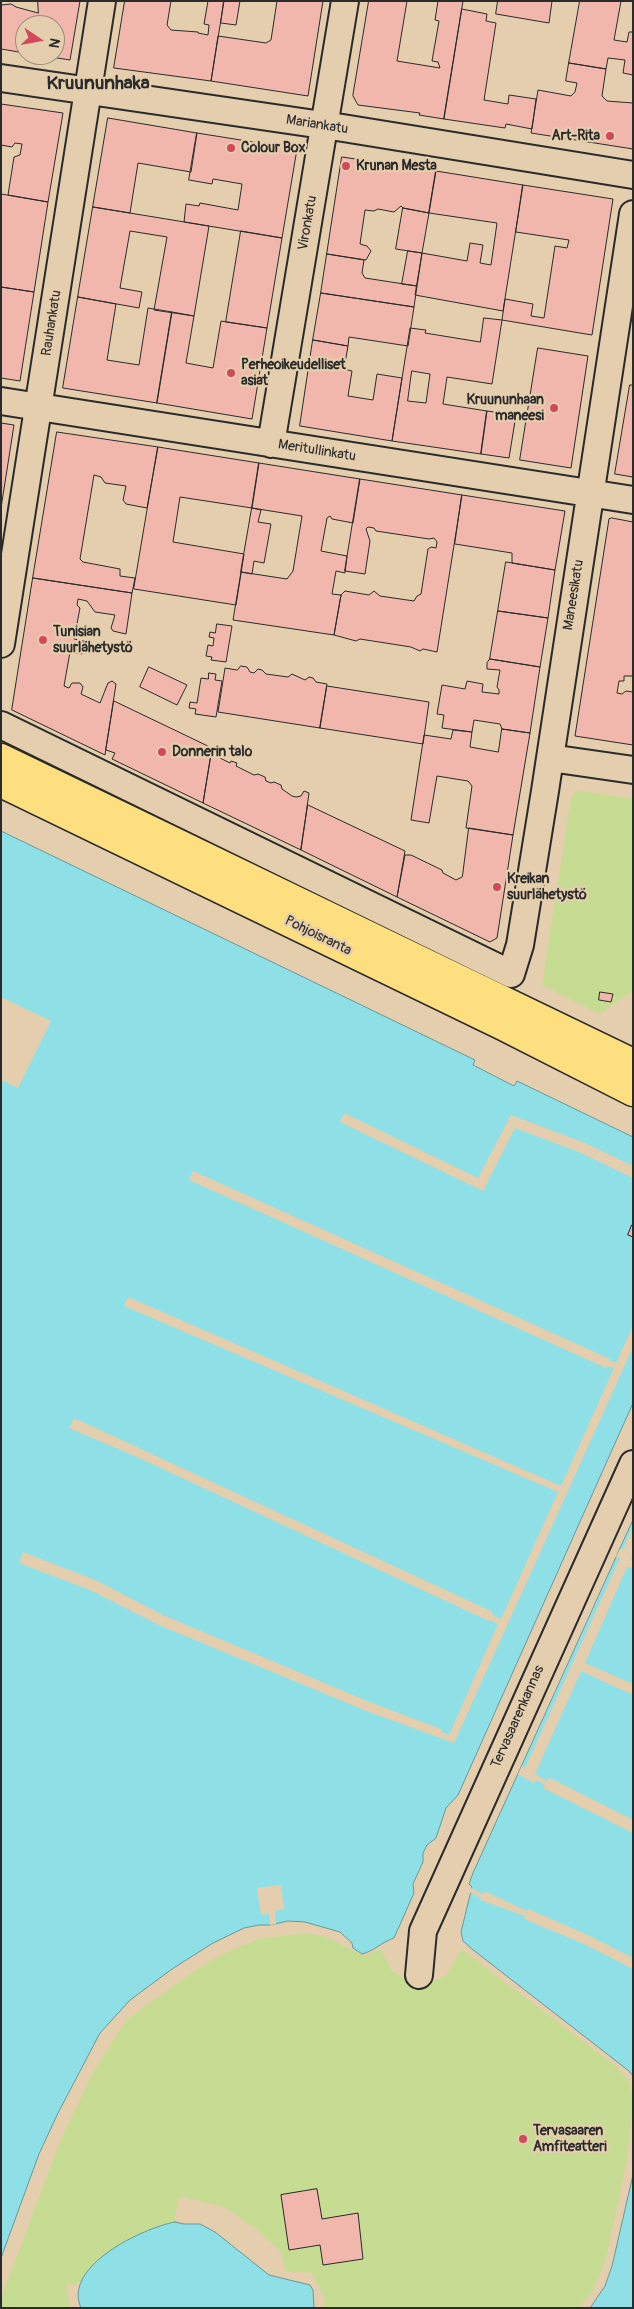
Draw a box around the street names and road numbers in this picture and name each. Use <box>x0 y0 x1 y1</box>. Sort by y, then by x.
street label: Mariankatu <box>285 112 349 138</box>
street label: Vironkatu <box>295 194 321 252</box>
street label: Rauhankatu <box>38 289 66 357</box>
street label: Meritullinkatu <box>277 437 357 465</box>
street label: Maneesikatu <box>560 558 588 632</box>
street label: Pohjoisranta <box>282 913 354 959</box>
street label: Tervasaarenkannas <box>488 1663 548 1771</box>

